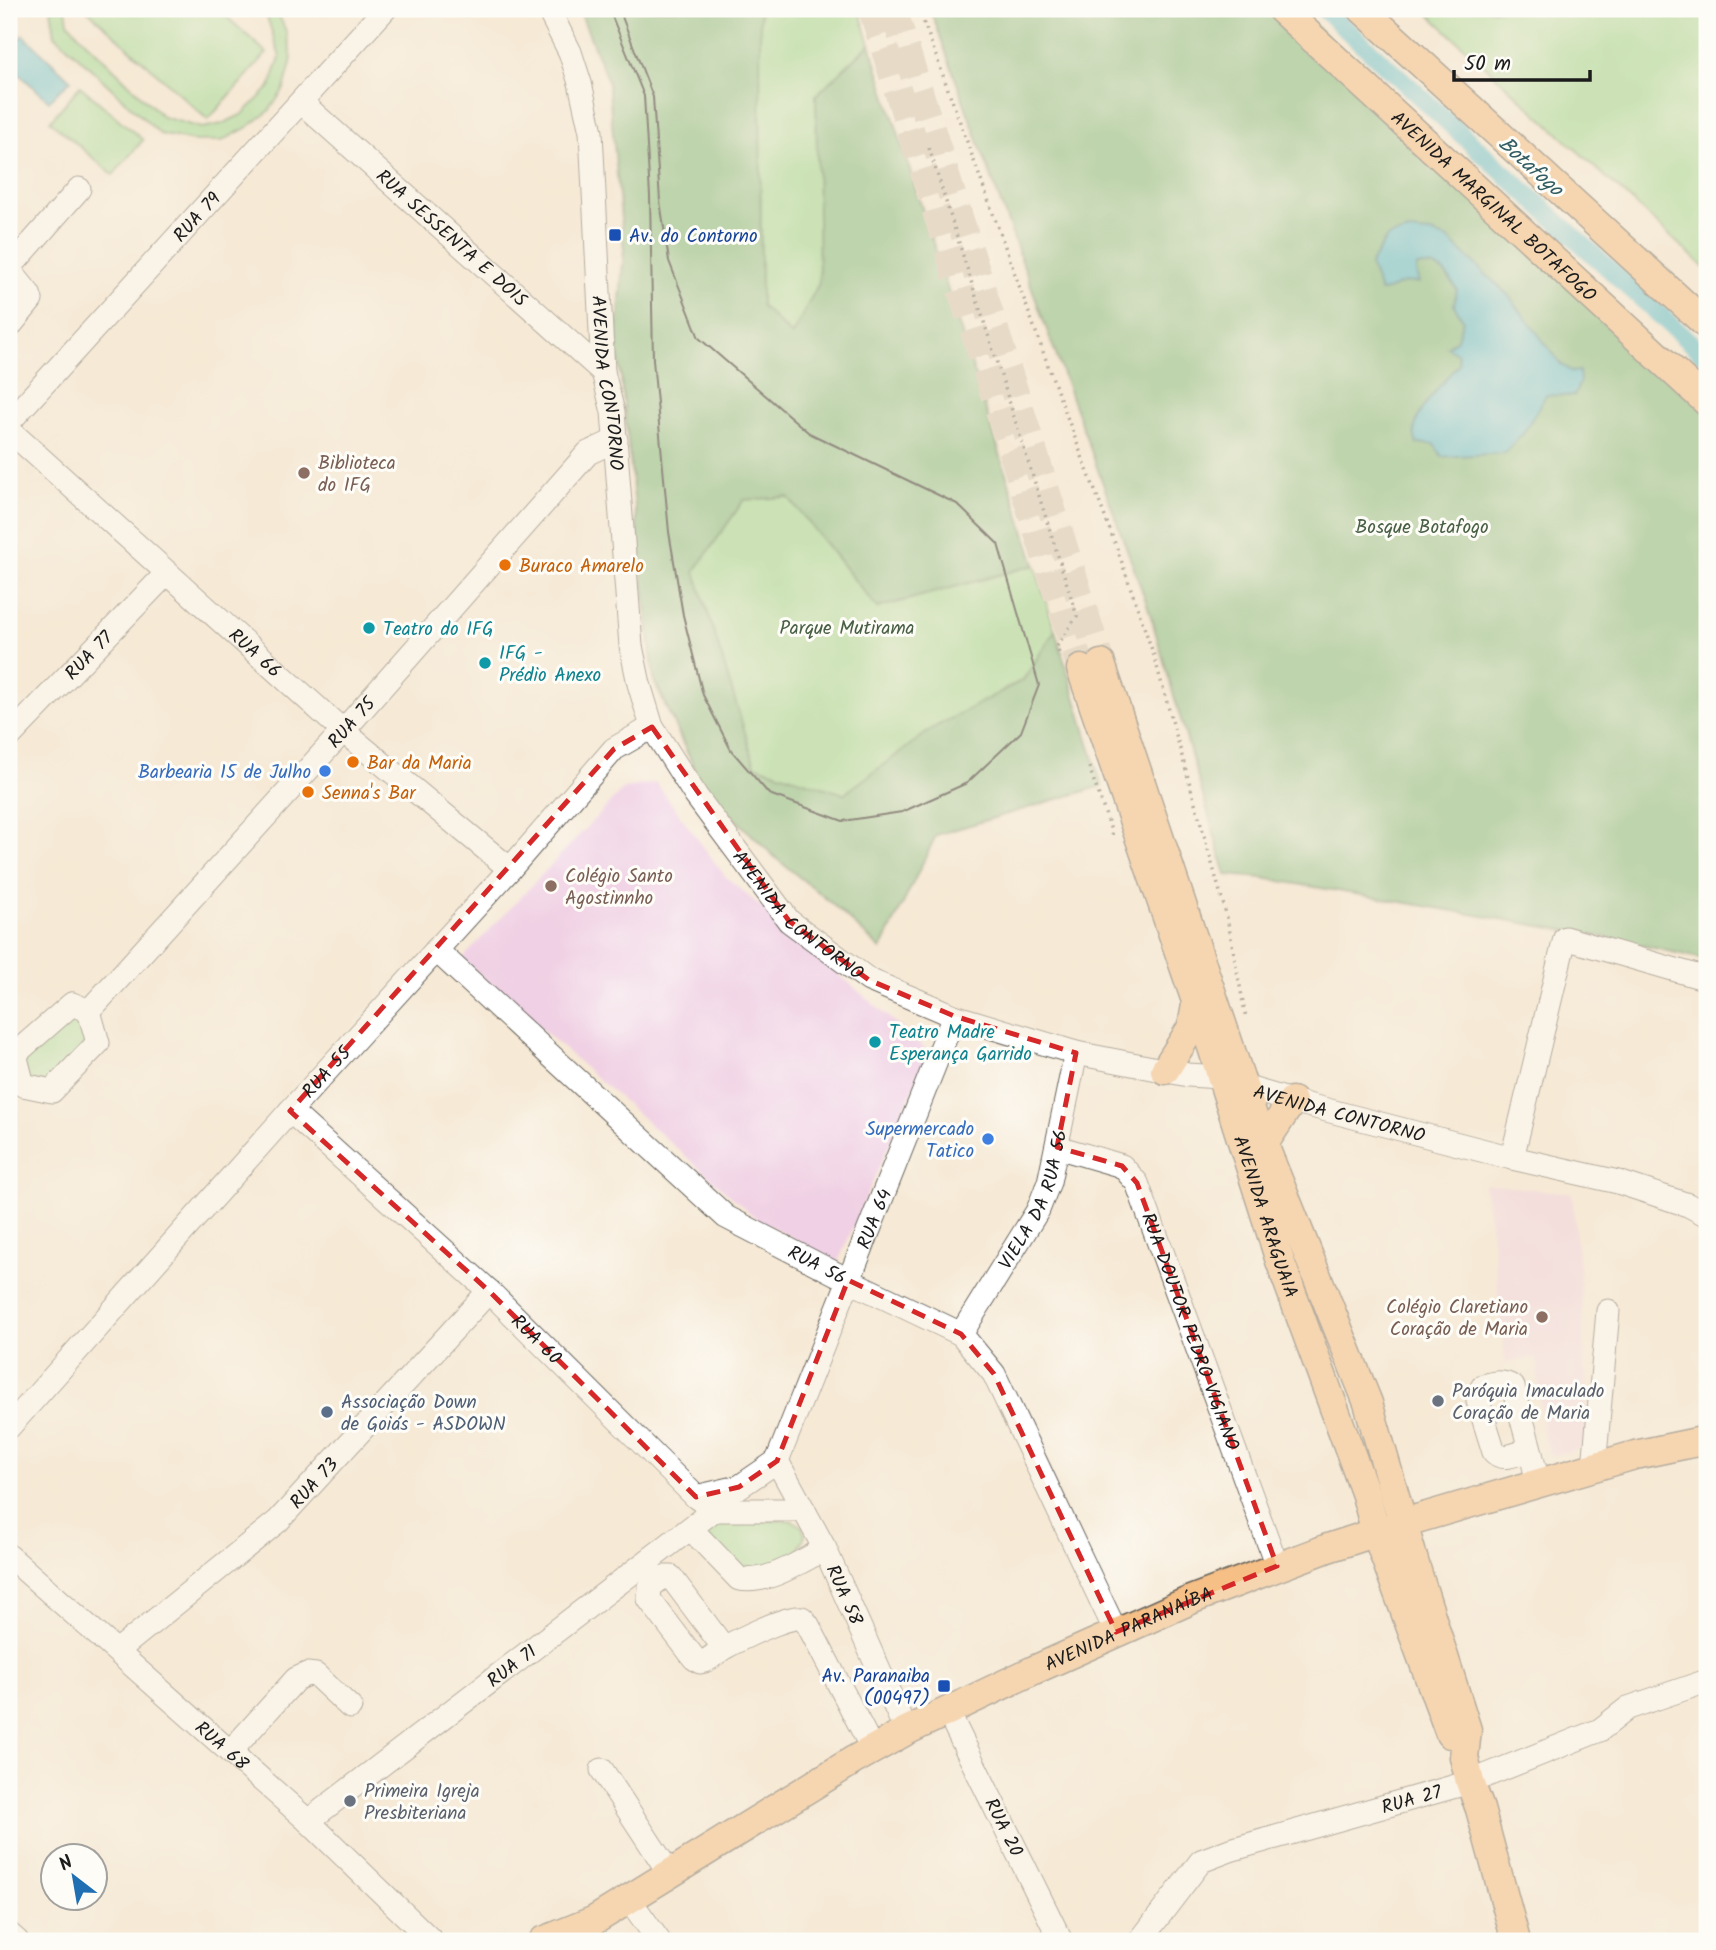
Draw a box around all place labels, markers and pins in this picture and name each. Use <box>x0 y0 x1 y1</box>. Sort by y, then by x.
place label: Av. do Contorno <box>629 222 758 252</box>
marker: Av. do Contorno <box>607 227 623 243</box>
place label: Biblioteca do IFG <box>318 449 396 501</box>
marker: Biblioteca do IFG <box>296 465 312 481</box>
place label: Buraco Amarelo <box>519 552 644 582</box>
marker: Buraco Amarelo <box>497 557 513 573</box>
place label: Teatro do IFG <box>383 615 494 645</box>
marker: Teatro do IFG <box>361 620 377 636</box>
place label: IFG - Prédio Anexo <box>499 639 601 691</box>
marker: IFG - Prédio Anexo <box>477 655 493 671</box>
place label: Bar da Maria <box>367 749 472 779</box>
marker: Bar da Maria <box>345 754 361 770</box>
place label: Barbearia 15 de Julho <box>138 758 311 788</box>
marker: Barbearia 15 de Julho <box>317 763 333 779</box>
place label: Senna's Bar <box>322 779 417 809</box>
marker: Senna's Bar <box>300 784 316 800</box>
place label: Colégio Santo Agostinnho <box>565 862 673 914</box>
marker: Colégio Santo Agostinnho <box>543 878 559 894</box>
place label: Teatro Madre Esperança Garrido <box>889 1018 1032 1070</box>
marker: Teatro Madre Esperança Garrido <box>867 1034 883 1050</box>
place label: Supermercado Tatico <box>865 1115 974 1167</box>
marker: Supermercado Tatico <box>980 1131 996 1147</box>
place label: Colégio Claretiano Coração de Maria <box>1386 1293 1528 1345</box>
marker: Colégio Claretiano Coração de Maria <box>1534 1309 1550 1325</box>
place label: Paróquia Imaculado Coração de Maria <box>1452 1377 1604 1429</box>
place label: Associação Down de Goiás - ASDOWN <box>341 1388 506 1440</box>
marker: Paróquia Imaculado Coração de Maria <box>1430 1393 1446 1409</box>
marker: Associação Down de Goiás - ASDOWN <box>319 1404 335 1420</box>
place label: Av. Paranaiba (00497) <box>821 1662 930 1714</box>
marker: Av. Paranaiba (00497) <box>936 1678 952 1694</box>
place label: Primeira Igreja Presbiteriana <box>364 1777 480 1829</box>
marker: Primeira Igreja Presbiteriana <box>342 1793 358 1809</box>

